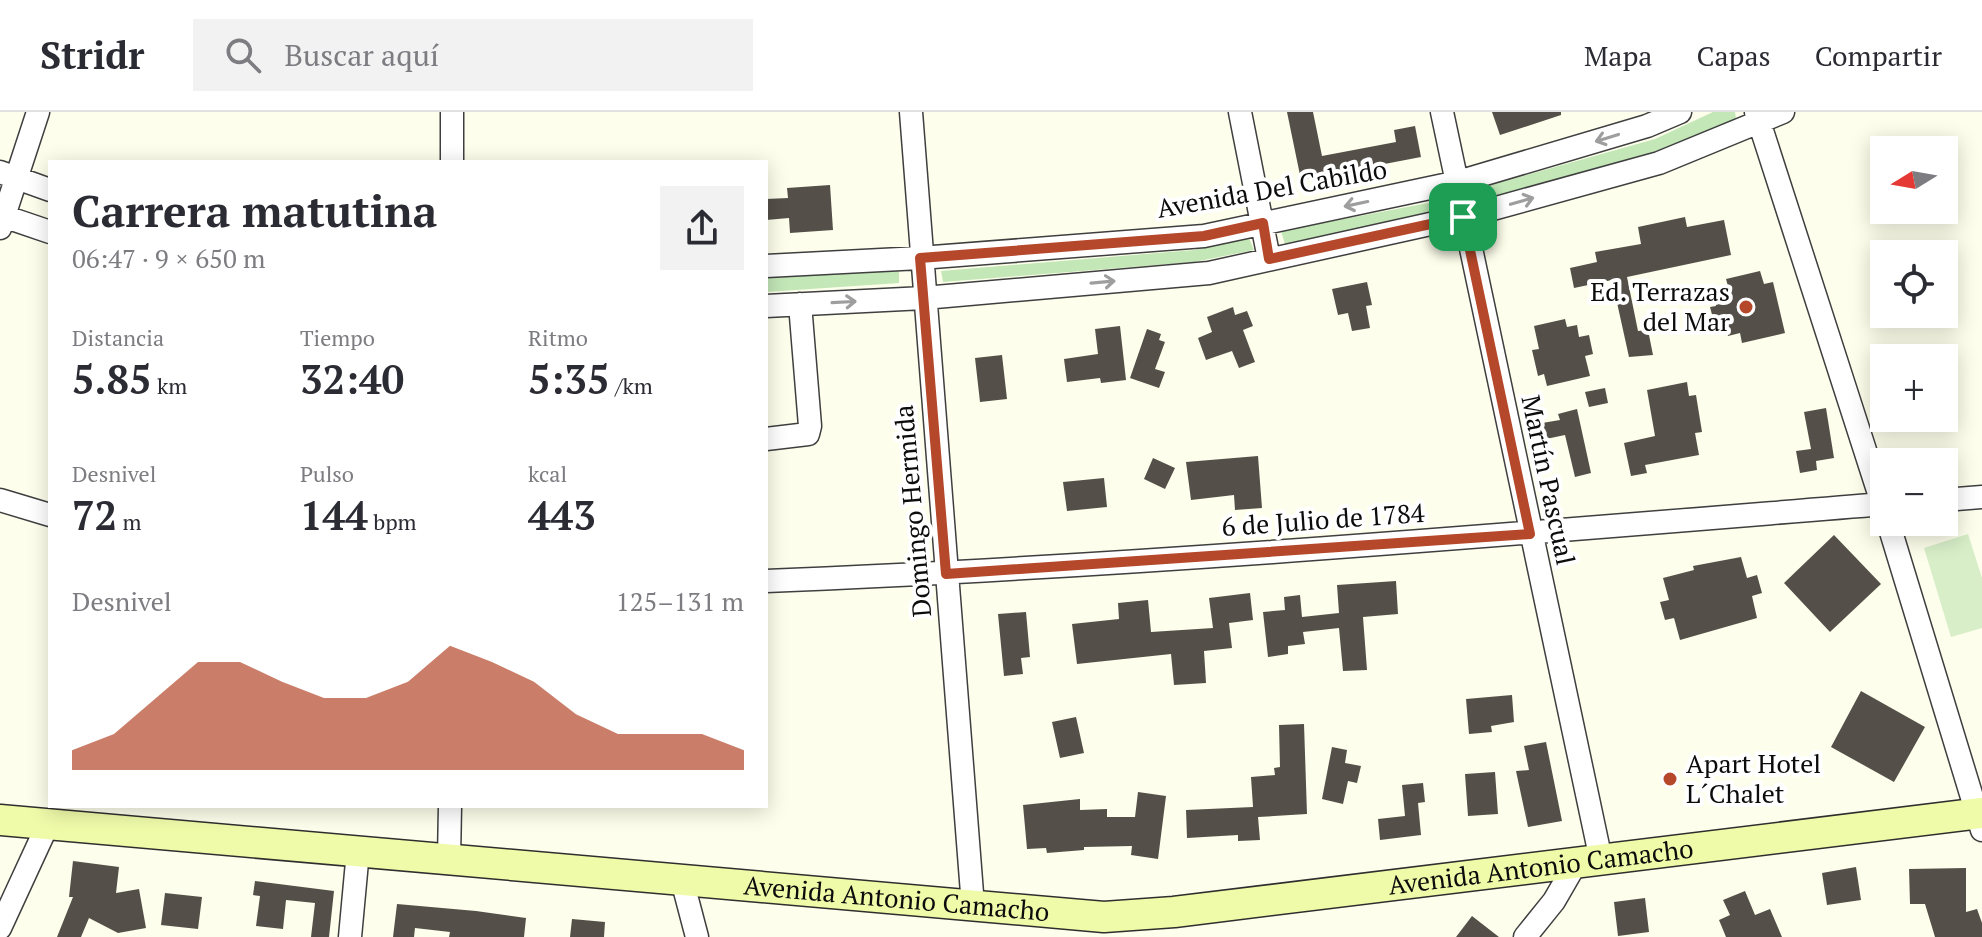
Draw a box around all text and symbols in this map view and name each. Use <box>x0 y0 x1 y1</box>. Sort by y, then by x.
search box <box>193 19 753 91</box>
text: Stridr <box>40 30 145 80</box>
icon: search <box>221 33 265 77</box>
text: Buscar aquí <box>285 35 439 75</box>
text: Mapa <box>1584 37 1652 74</box>
text: Capas <box>1696 37 1771 74</box>
text: Compartir <box>1815 37 1942 74</box>
one-way arrow <box>1594 131 1620 146</box>
north arrow <box>1870 136 1958 224</box>
map controls <box>1870 136 1958 536</box>
street label: Avenida Del Cabildo <box>1154 151 1389 225</box>
text: Carrera matutina <box>72 181 437 240</box>
pin <box>1429 183 1497 251</box>
button: share <box>660 186 744 270</box>
one-way arrow <box>1509 193 1535 208</box>
icon: arrive <box>1441 195 1485 239</box>
one-way arrow <box>1343 197 1369 212</box>
button: locate <box>1870 240 1958 328</box>
text: 06:47 · 9 × 650 m <box>72 241 266 275</box>
one-way arrow <box>1089 274 1116 289</box>
place label: Ed. Terrazas del Mar <box>1590 274 1730 338</box>
one-way arrow <box>830 295 857 310</box>
marker: Ed. Terrazas del Mar <box>1737 298 1755 316</box>
text: Distancia <box>72 323 164 352</box>
text: Tiempo <box>300 323 375 352</box>
text: Ritmo <box>528 323 588 352</box>
button: + <box>1870 344 1958 432</box>
text: 5.85 <box>72 352 152 405</box>
text: 32:40 <box>300 352 404 405</box>
text: 5:35 <box>528 352 610 405</box>
text: km <box>152 371 187 400</box>
text: /km <box>610 371 653 400</box>
street label: Martín Pascual <box>1514 392 1584 568</box>
street label: Domingo Hermida <box>886 404 938 619</box>
button: − <box>1870 448 1958 536</box>
text: Desnivel <box>72 459 156 488</box>
text: Pulso <box>300 459 354 488</box>
text: kcal <box>528 459 567 488</box>
text: 72 <box>72 488 117 541</box>
text: 144 <box>300 488 368 541</box>
text: 443 <box>528 488 596 541</box>
street label: 6 de Julio de 1784 <box>1220 495 1426 543</box>
text: m <box>117 507 142 536</box>
text: bpm <box>368 507 417 536</box>
text: Desnivel <box>72 584 172 618</box>
text: 125–131 m <box>616 584 744 618</box>
place label: Apart Hotel L´Chalet <box>1686 746 1821 810</box>
marker: Apart Hotel L´Chalet <box>1661 770 1679 788</box>
street label: Avenida Antonio Camacho <box>1386 831 1695 902</box>
street label: Avenida Antonio Camacho <box>742 867 1051 928</box>

